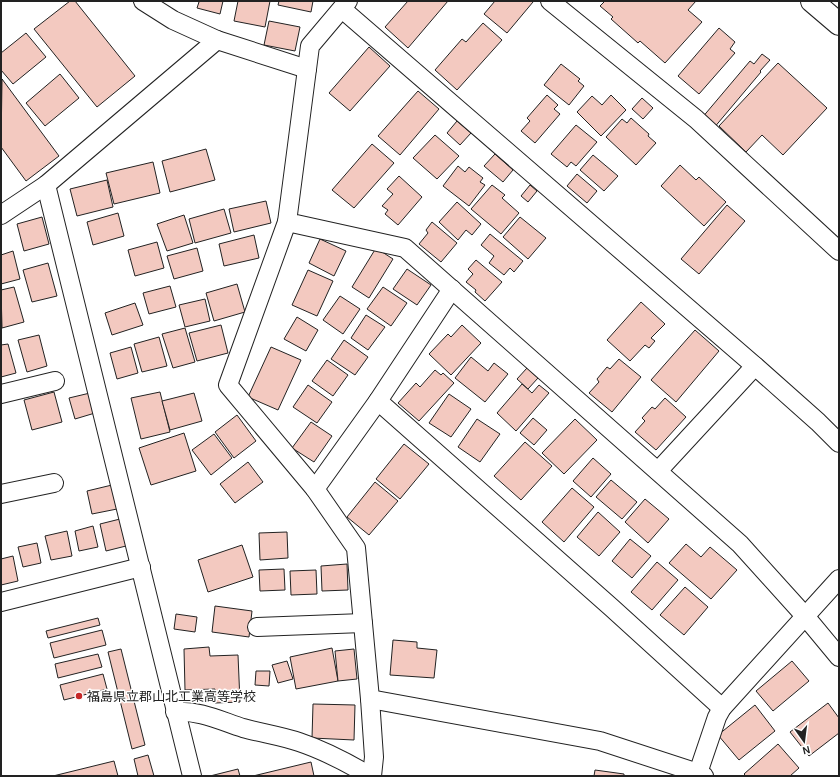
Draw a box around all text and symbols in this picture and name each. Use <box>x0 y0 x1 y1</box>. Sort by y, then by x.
place label: 福島県立郡山北工業高等学校 <box>87 689 256 704</box>
marker: 福島県立郡山北工業高等学校 <box>74 691 84 701</box>
north arrow <box>784 721 824 761</box>
text: N <box>801 743 812 757</box>

